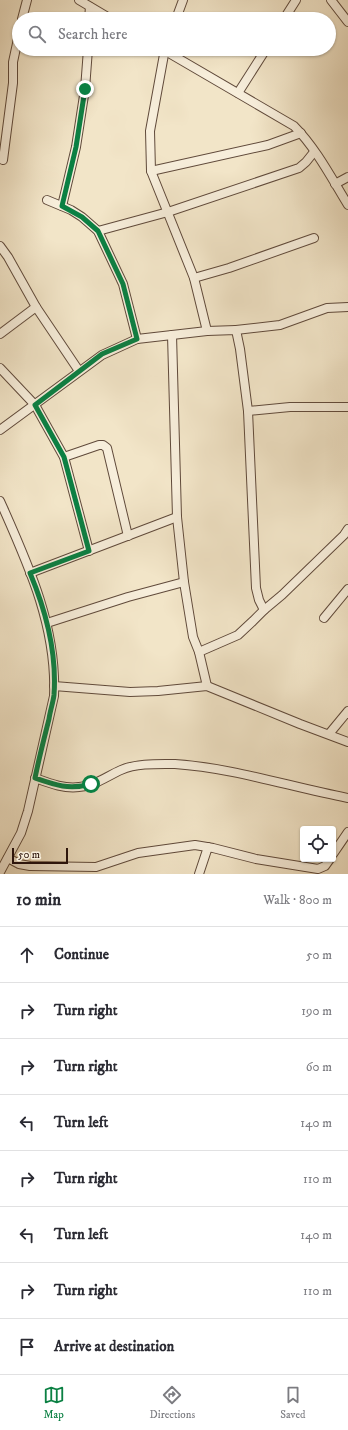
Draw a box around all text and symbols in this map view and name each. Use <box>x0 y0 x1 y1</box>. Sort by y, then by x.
search box <box>12 12 336 56</box>
icon: search <box>26 23 48 45</box>
text: Search here <box>58 25 127 44</box>
route end <box>76 80 94 98</box>
route start <box>82 775 100 793</box>
map controls <box>300 826 336 862</box>
button: locate <box>300 826 336 862</box>
scale bar <box>12 846 68 865</box>
text: 50 m <box>18 848 40 862</box>
text: 10 min <box>16 889 61 911</box>
text: Walk · 800 m <box>263 892 332 908</box>
icon: ahead <box>16 944 38 966</box>
text: Continue <box>54 945 109 964</box>
text: 50 m <box>306 947 332 963</box>
icon: right <box>16 1000 38 1022</box>
text: Turn right <box>54 1001 117 1020</box>
text: 190 m <box>301 1003 332 1019</box>
icon: right <box>16 1056 38 1078</box>
text: Turn right <box>54 1057 117 1076</box>
text: 60 m <box>306 1059 332 1075</box>
icon: left <box>16 1112 38 1134</box>
text: Turn left <box>54 1113 108 1132</box>
text: 140 m <box>300 1115 332 1131</box>
icon: right <box>16 1168 38 1190</box>
text: Turn right <box>54 1169 117 1188</box>
text: 110 m <box>303 1171 332 1187</box>
icon: left <box>16 1224 38 1246</box>
text: Turn left <box>54 1225 108 1244</box>
text: 140 m <box>300 1227 332 1243</box>
icon: right <box>16 1280 38 1302</box>
text: Turn right <box>54 1281 117 1300</box>
text: 110 m <box>303 1283 332 1299</box>
icon: arrive <box>16 1336 38 1358</box>
text: Arrive at destination <box>54 1337 174 1356</box>
tab: Map <box>43 1384 65 1422</box>
tab: Directions <box>150 1384 195 1422</box>
tab: Saved <box>280 1384 305 1422</box>

